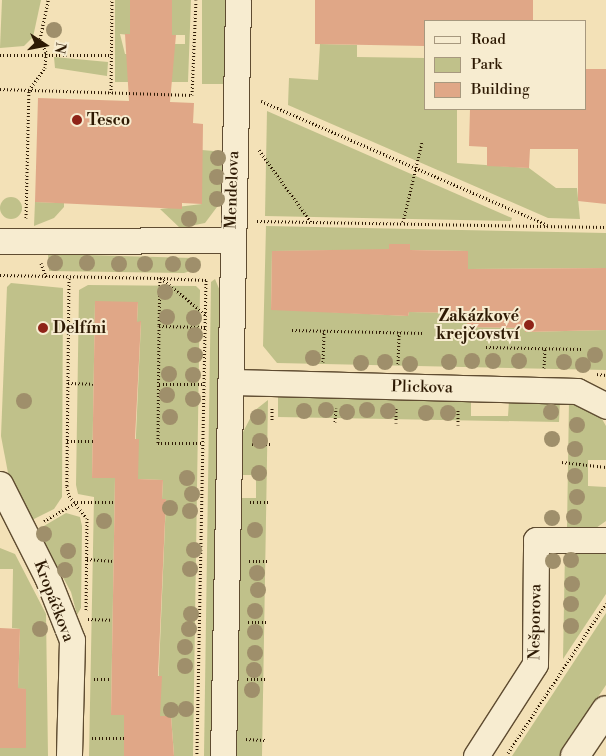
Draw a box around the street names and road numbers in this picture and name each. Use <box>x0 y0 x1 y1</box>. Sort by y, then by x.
street label: Mendelova <box>221 151 243 229</box>
street label: Plickova <box>391 377 453 397</box>
street label: Kropáčkova <box>30 558 78 644</box>
street label: Nešporova <box>525 584 545 660</box>

